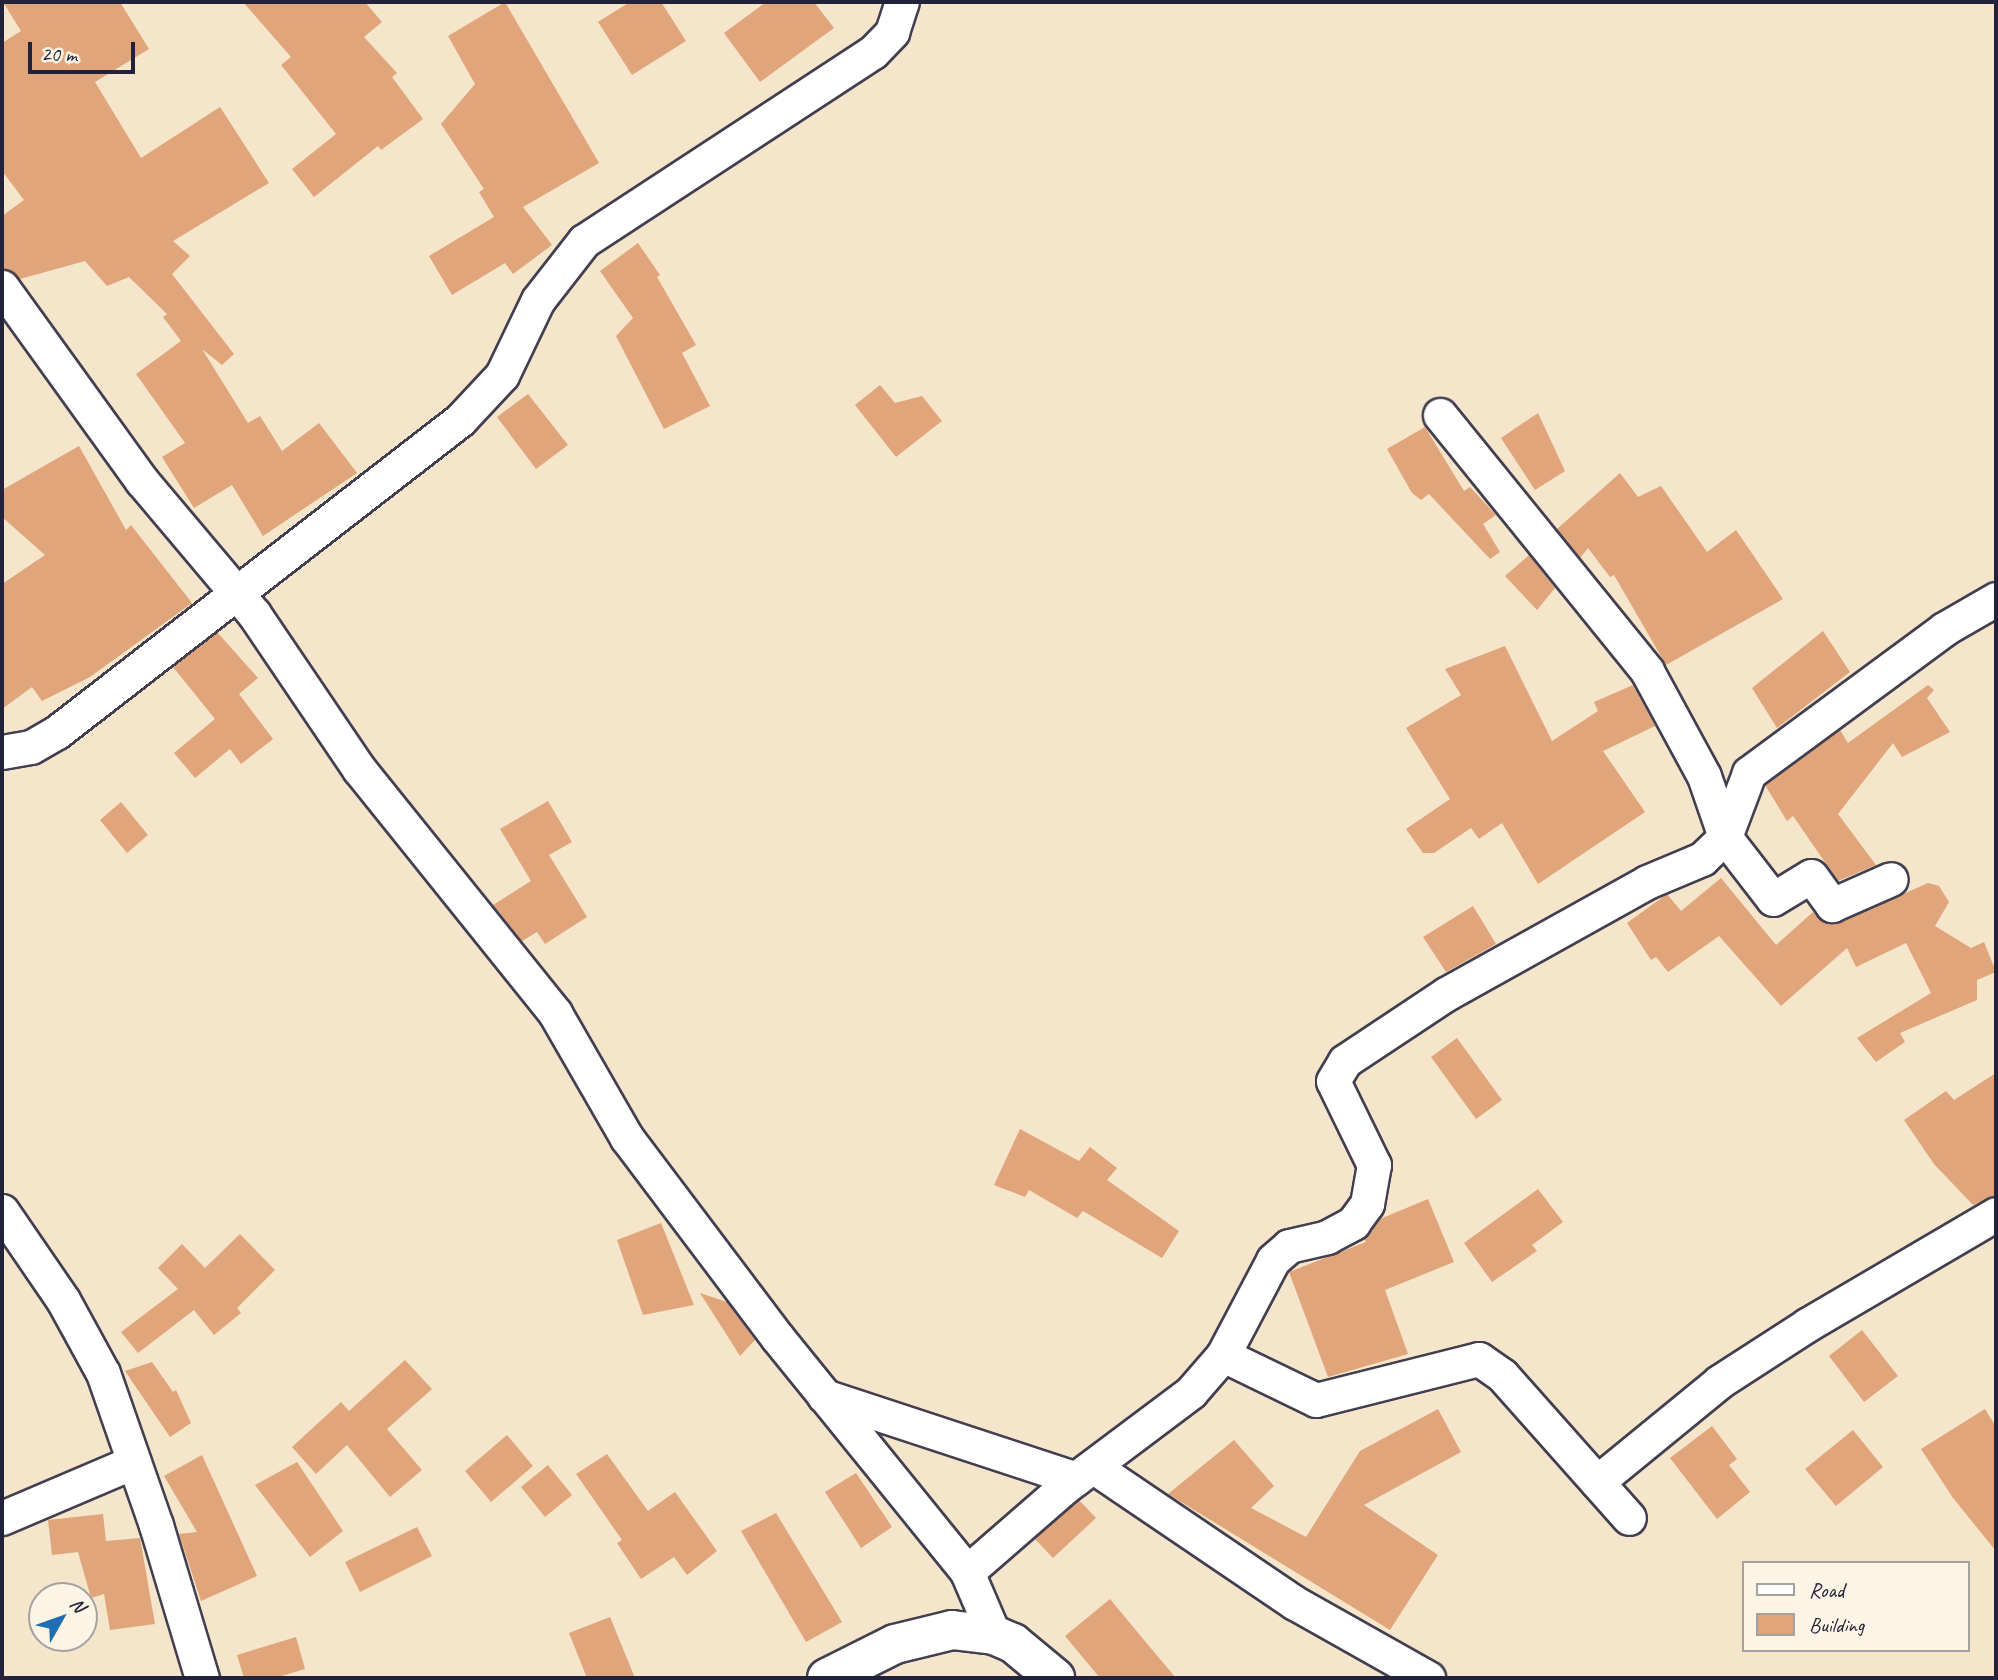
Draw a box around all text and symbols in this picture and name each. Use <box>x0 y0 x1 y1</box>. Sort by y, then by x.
scale bar <box>32 28 138 72</box>
text: 20 m <box>41 41 77 67</box>
legend <box>1742 1561 1970 1652</box>
text: Road <box>1809 1577 1844 1603</box>
north arrow <box>28 1582 98 1652</box>
text: N <box>65 1593 91 1617</box>
text: Building <box>1809 1612 1864 1638</box>

